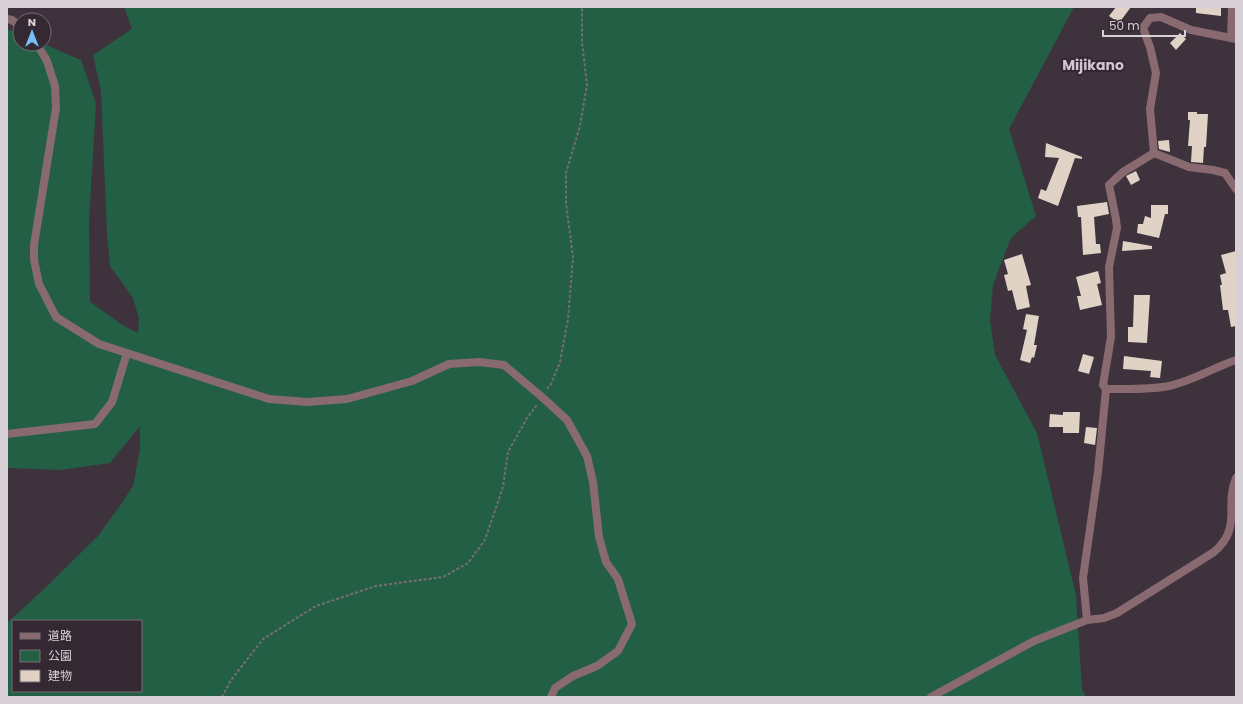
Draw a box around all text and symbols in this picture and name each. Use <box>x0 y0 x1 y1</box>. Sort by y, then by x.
north arrow <box>12 12 52 52</box>
scale bar <box>1103 12 1185 38</box>
text: N <box>28 14 36 30</box>
text: 50 m <box>1109 17 1140 34</box>
district label: Mijikano <box>1062 55 1124 75</box>
legend <box>12 620 142 692</box>
text: 道路 <box>48 627 72 644</box>
text: 公園 <box>48 647 72 664</box>
text: 建物 <box>48 667 72 684</box>

